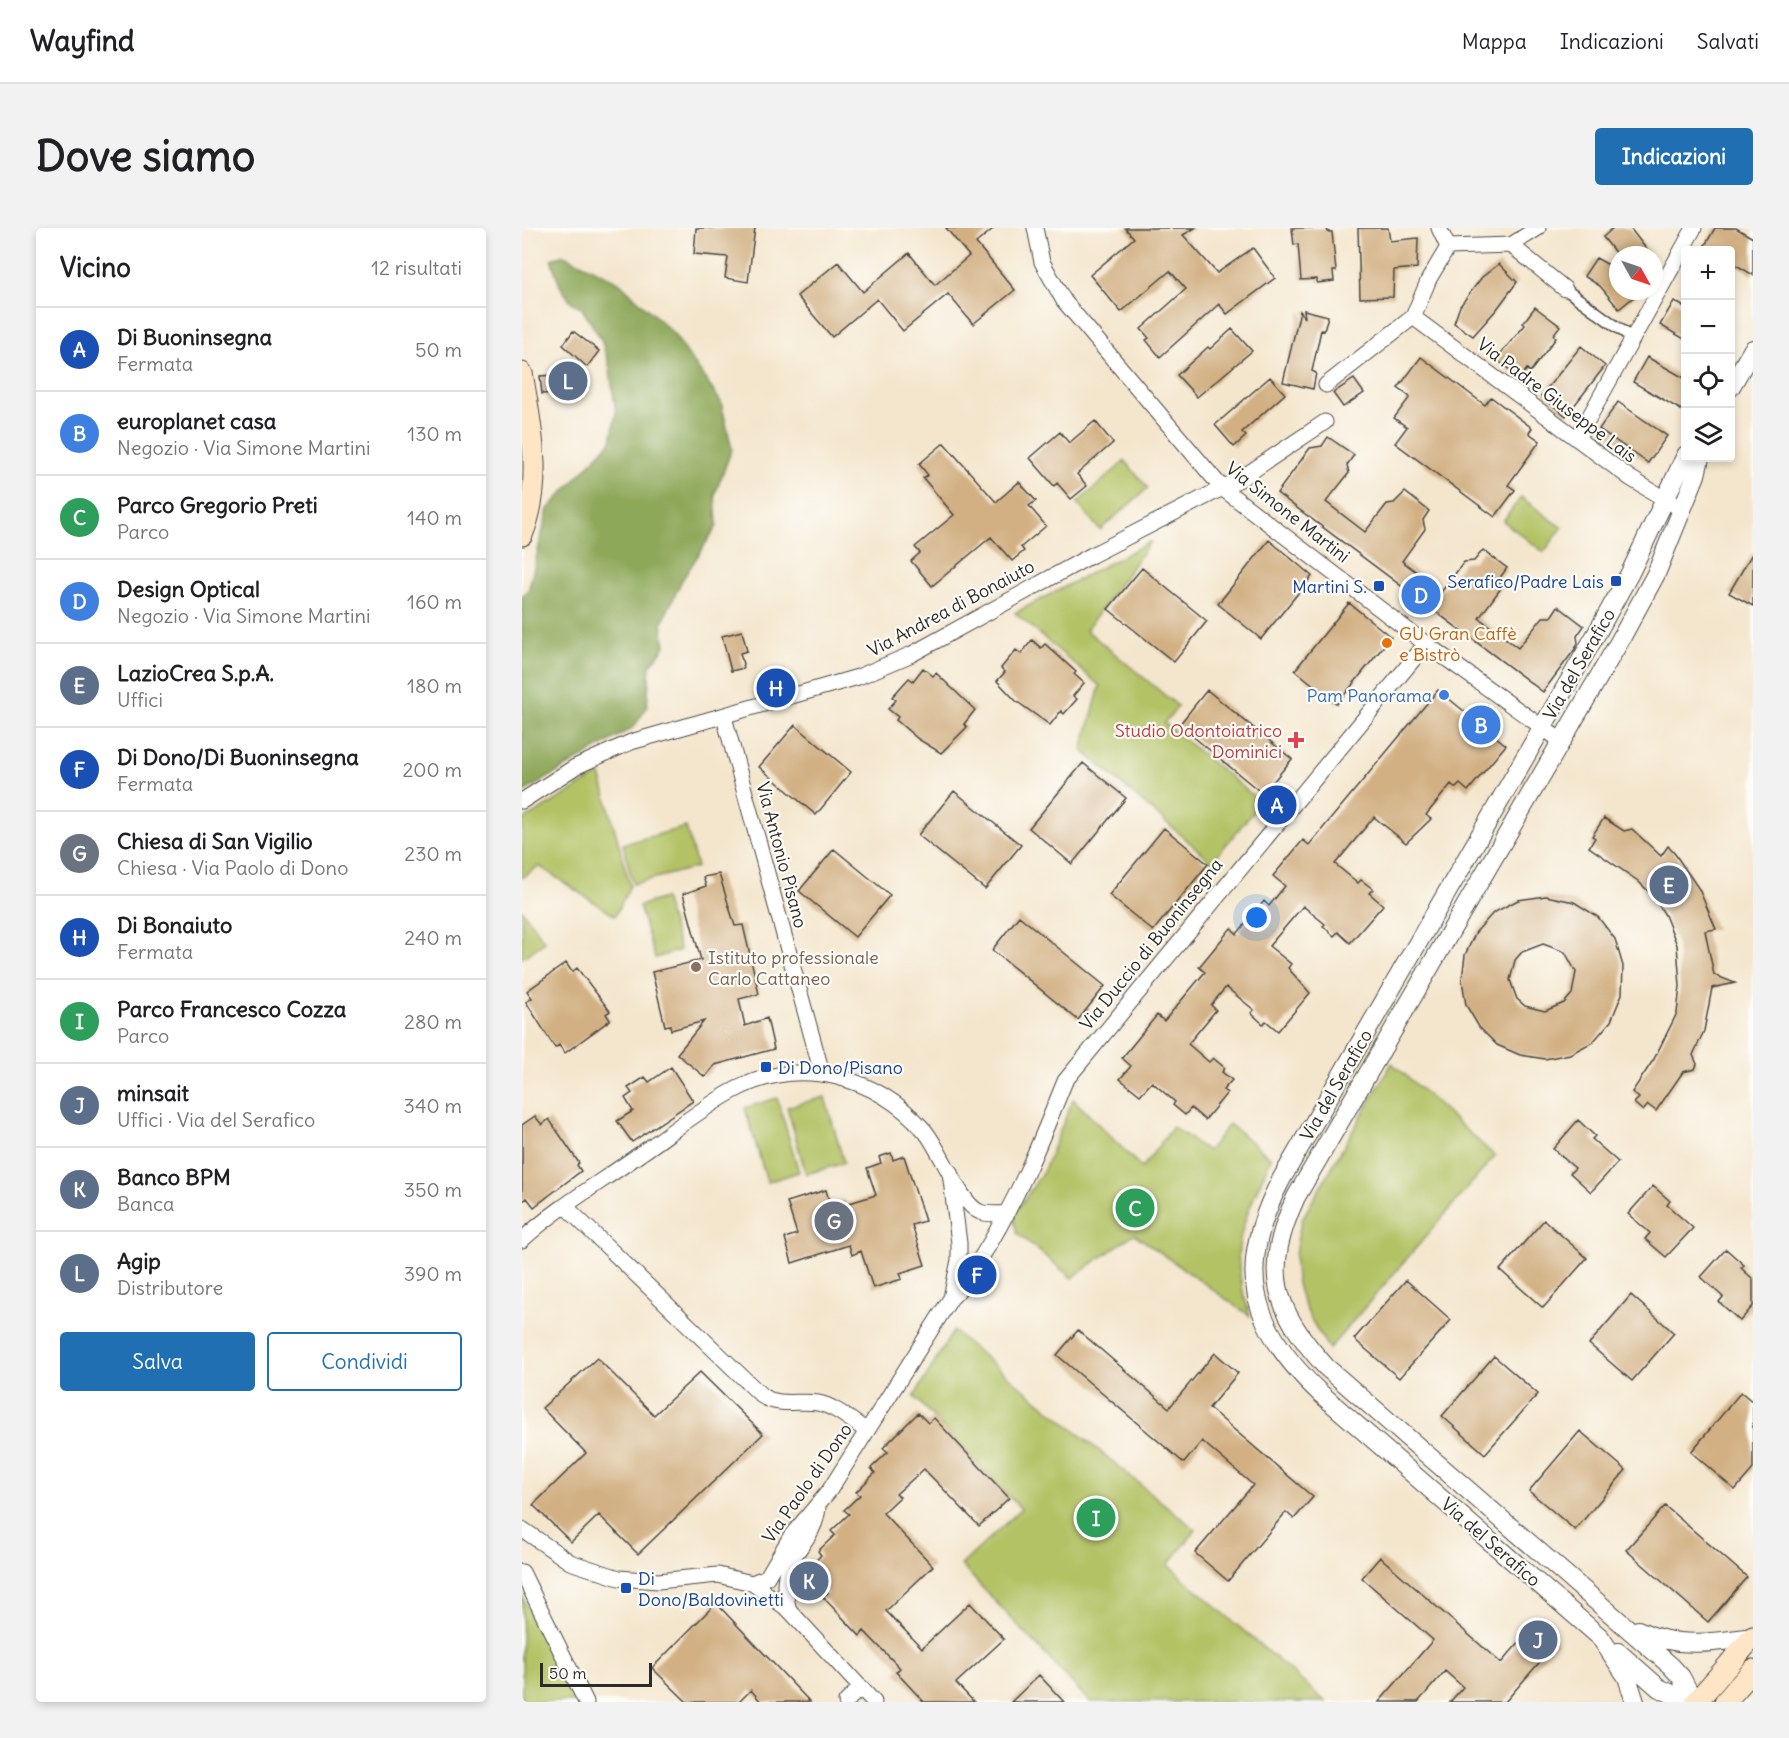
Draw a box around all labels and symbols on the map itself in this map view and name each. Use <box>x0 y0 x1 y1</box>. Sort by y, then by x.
north arrow <box>1609 246 1663 300</box>
street label: Via Padre Giuseppe Lais <box>1473 332 1641 468</box>
pin: L <box>548 358 588 404</box>
street label: Via Simone Martini <box>1221 457 1355 567</box>
street label: Via Andrea di Bonaiuto <box>864 554 1038 662</box>
place label: Serafico/Padre Lais <box>1447 570 1604 593</box>
pin: D <box>1402 572 1440 617</box>
marker: Serafico/Padre Lais <box>1609 574 1623 588</box>
place label: Martini S. <box>1292 575 1367 598</box>
marker: Martini S. <box>1372 579 1386 593</box>
street label: Via del Serafico <box>1538 604 1620 724</box>
place label: GU Gran Caffè e Bistrò <box>1399 622 1517 666</box>
marker: GU Gran Caffè e Bistrò <box>1380 636 1394 650</box>
pin: H <box>756 666 796 710</box>
place label: Pam Panorama <box>1307 684 1432 707</box>
marker: Pam Panorama <box>1437 688 1451 702</box>
pin: B <box>1462 702 1500 748</box>
place label: Studio Odontoiatrico Dominici <box>1115 719 1282 763</box>
marker: Studio Odontoiatrico Dominici <box>1287 731 1305 749</box>
street label: Via Antonio Pisano <box>751 779 813 931</box>
pin: A <box>1258 782 1296 828</box>
street label: Via Duccio di Buoninsegna <box>1075 853 1227 1035</box>
pin: E <box>1650 862 1688 908</box>
your location <box>1242 903 1271 932</box>
place label: Istituto professionale Carlo Cattaneo <box>708 946 879 990</box>
marker: Istituto professionale Carlo Cattaneo <box>689 960 703 974</box>
street label: Via del Serafico <box>1295 1025 1377 1145</box>
place label: Di Dono/Pisano <box>778 1056 903 1079</box>
marker: Di Dono/Pisano <box>759 1060 773 1074</box>
pin: C <box>1116 1186 1154 1230</box>
pin: G <box>814 1198 854 1244</box>
pin: F <box>958 1252 996 1298</box>
street label: Via Paolo di Dono <box>757 1419 857 1547</box>
street label: Via del Serafico <box>1436 1492 1546 1592</box>
pin: I <box>1076 1496 1116 1540</box>
pin: K <box>790 1558 828 1604</box>
place label: Di Dono/Baldovinetti <box>638 1567 784 1611</box>
marker: Di Dono/Baldovinetti <box>619 1581 633 1595</box>
pin: J <box>1518 1618 1558 1662</box>
scale bar <box>540 1660 652 1688</box>

